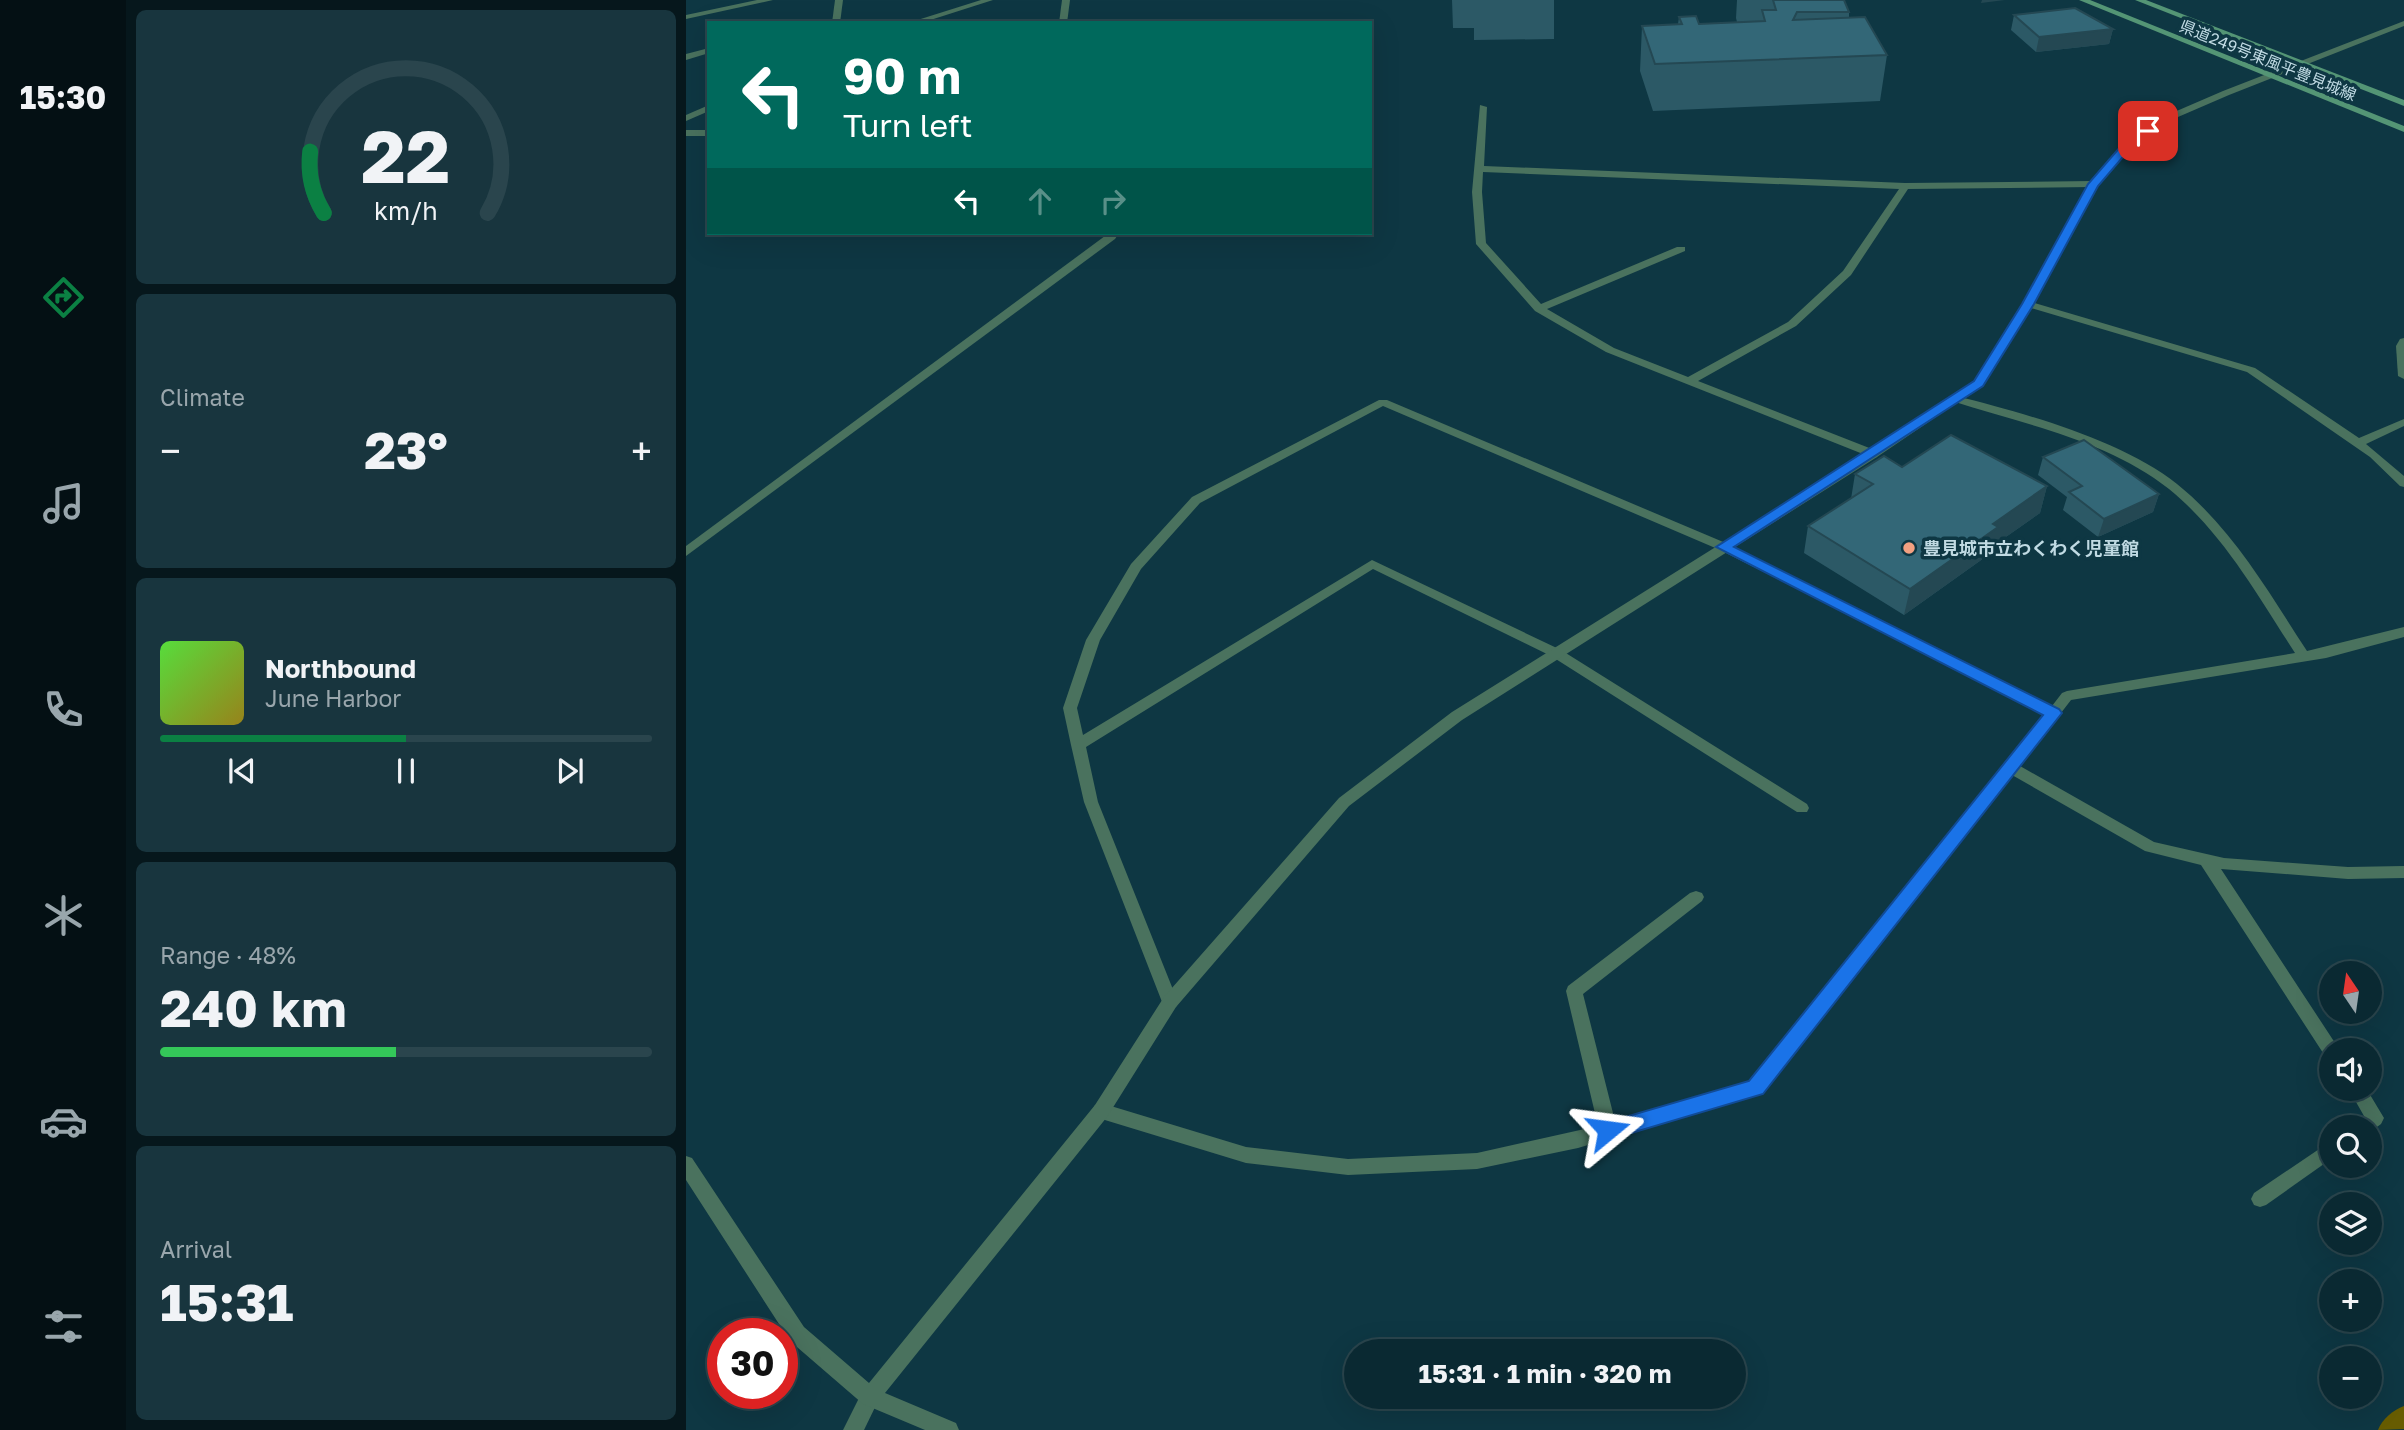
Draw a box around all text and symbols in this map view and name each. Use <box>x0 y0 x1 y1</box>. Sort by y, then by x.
street label: 県道249号東風平豊見城線 <box>2177 15 2359 105</box>
text: 90 m <box>843 46 961 105</box>
icon: left <box>728 49 819 140</box>
text: 15:30 <box>20 78 106 116</box>
pin <box>2118 101 2178 161</box>
text: Turn left <box>843 106 972 144</box>
text: 22 <box>362 112 450 199</box>
icon: arrive <box>2129 112 2167 150</box>
icon: left <box>948 182 986 220</box>
icon: ahead <box>1021 182 1059 220</box>
icon: right <box>1094 182 1132 220</box>
text: km/h <box>374 195 438 226</box>
icon: directions <box>39 273 88 322</box>
text: Climate <box>160 383 245 411</box>
text: 23° <box>364 418 448 480</box>
text: − <box>160 428 181 473</box>
text: + <box>631 428 652 473</box>
icon: music <box>39 479 88 528</box>
place label: 豊見城市立わくわく児童館 <box>1923 537 2139 559</box>
marker: 豊見城市立わくわく児童館 <box>1901 540 1917 556</box>
text: Northbound <box>265 653 416 684</box>
text: June Harbor <box>265 684 401 712</box>
icon: phone <box>39 685 88 734</box>
icon: previous <box>223 752 261 790</box>
icon: pause <box>387 752 425 790</box>
icon: next <box>551 752 589 790</box>
icon: climate <box>39 891 88 940</box>
text: Range · 48% <box>160 941 296 969</box>
north arrow <box>2319 961 2382 1024</box>
map controls <box>2319 961 2382 1409</box>
text: 240 km <box>160 976 347 1038</box>
button: sound <box>2319 1038 2382 1101</box>
position arrow <box>1571 1093 1645 1167</box>
icon: car <box>39 1097 88 1146</box>
button: search <box>2319 1115 2382 1178</box>
button: layers <box>2319 1192 2382 1255</box>
text: Arrival <box>160 1235 232 1263</box>
button: + <box>2319 1269 2382 1332</box>
text: 15:31 <box>160 1270 294 1332</box>
icon: filters <box>39 1302 88 1351</box>
speed limit sign: 30 <box>707 1318 798 1409</box>
button: − <box>2319 1346 2382 1409</box>
text: 15:31 · 1 min · 320 m <box>1419 1358 1671 1389</box>

